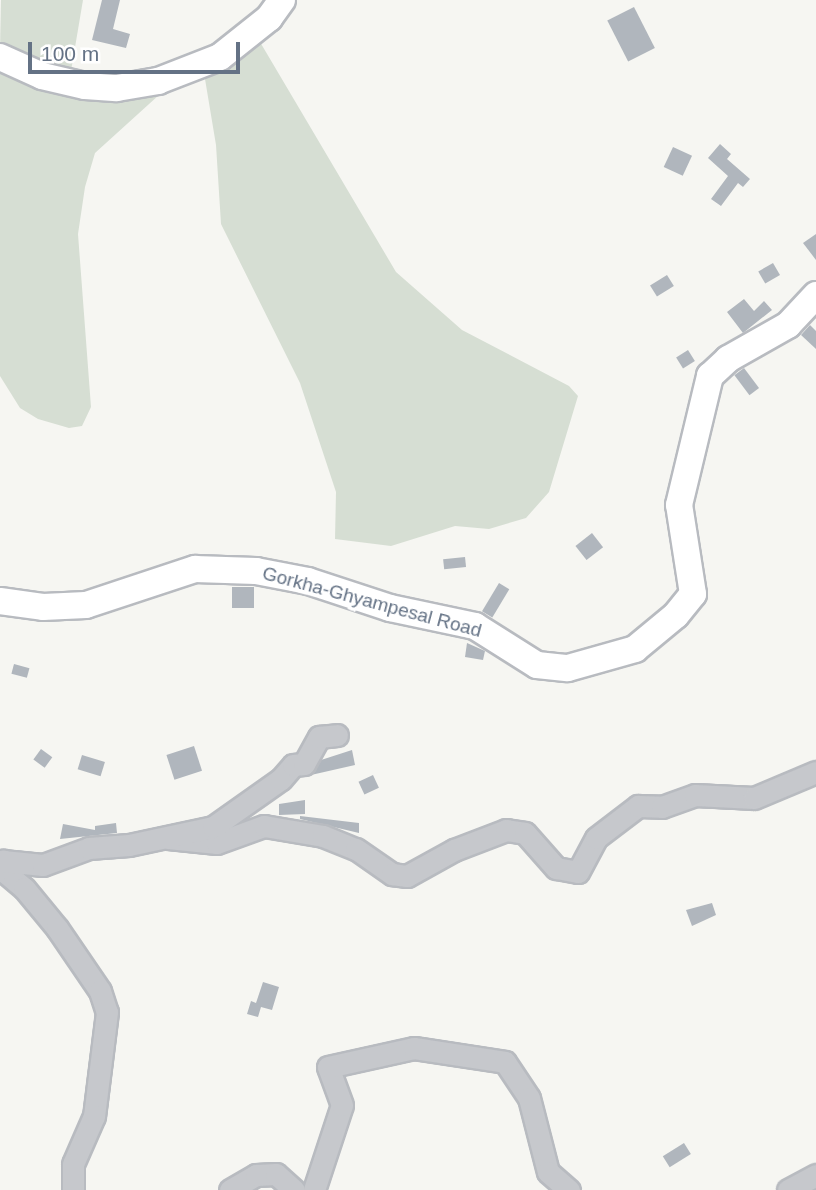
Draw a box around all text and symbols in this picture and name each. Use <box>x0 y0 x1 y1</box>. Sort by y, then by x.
scale bar <box>32 28 243 72</box>
text: 100 m <box>41 42 99 65</box>
street label: Gorkha-Ghyampesal Road <box>260 562 484 642</box>

